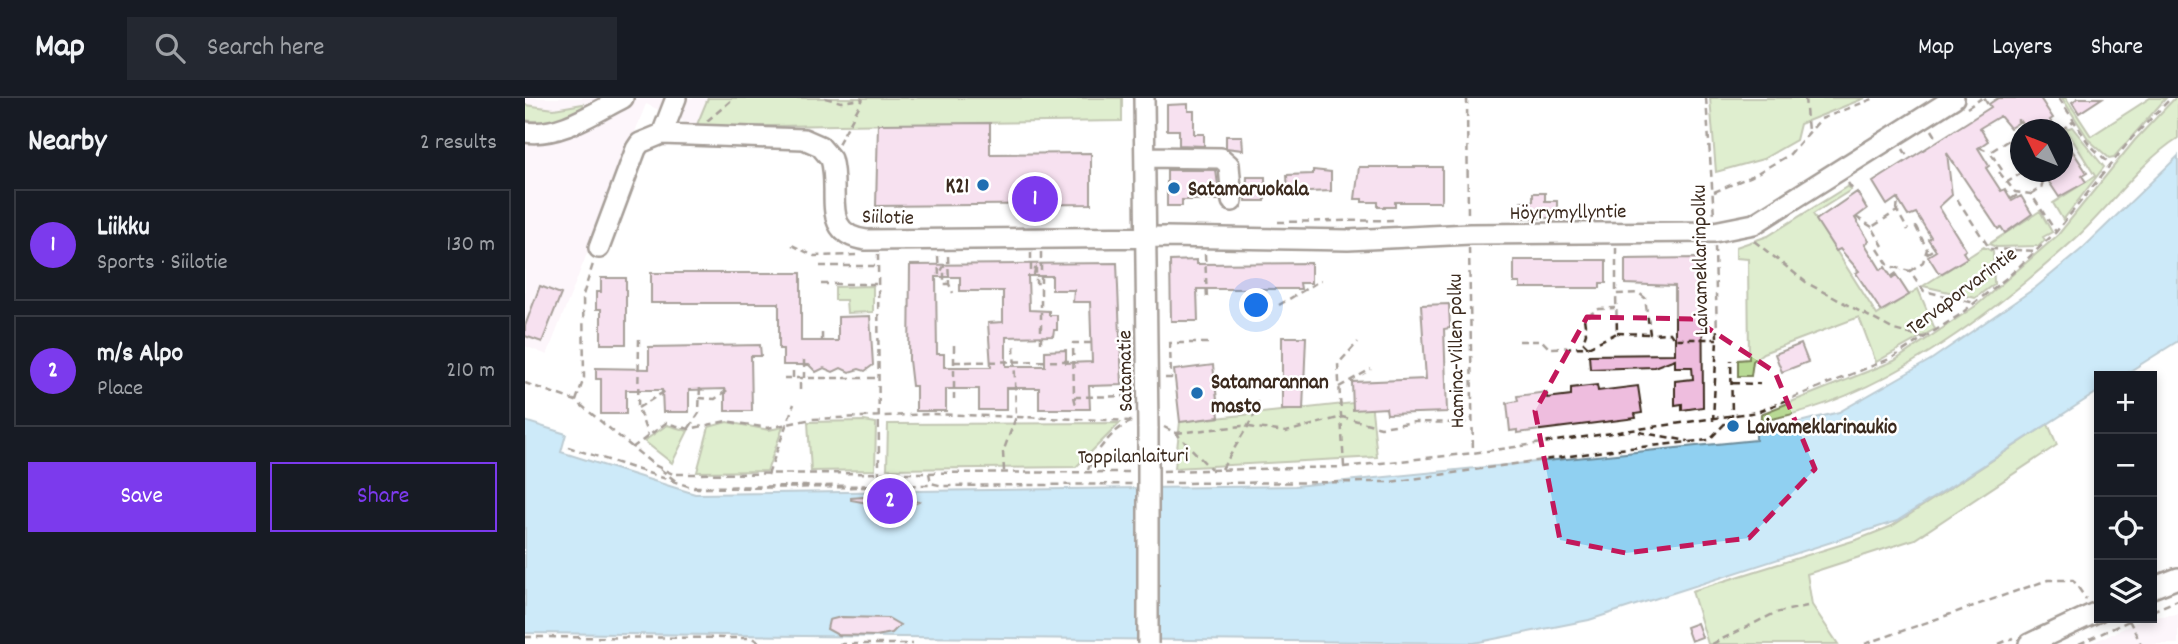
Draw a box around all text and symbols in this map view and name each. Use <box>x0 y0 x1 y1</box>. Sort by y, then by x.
search box <box>127 17 617 80</box>
text: Map <box>35 25 85 72</box>
icon: search <box>151 29 189 67</box>
text: Search here <box>207 30 325 67</box>
text: Map <box>1918 31 1954 65</box>
text: Layers <box>1992 31 2053 65</box>
text: Share <box>2091 31 2143 65</box>
north arrow <box>2010 119 2073 182</box>
text: Nearby <box>28 122 106 165</box>
text: 2 results <box>420 127 497 160</box>
place label: K21 <box>946 173 969 203</box>
pin: 1 <box>1012 173 1058 225</box>
place label: Satamaruokala <box>1188 176 1310 206</box>
marker: K21 <box>975 177 991 193</box>
marker: Satamaruokala <box>1166 180 1182 196</box>
street label: Laivameklarinpolku <box>1686 184 1718 336</box>
street label: Höyrymyllyntie <box>1509 198 1627 230</box>
street label: Siilotie <box>861 203 914 235</box>
text: Liikku <box>97 210 150 247</box>
text: 1 <box>50 229 56 262</box>
text: 130 m <box>446 229 495 262</box>
street label: Tervaporvarintie <box>1901 241 2024 344</box>
text: Sports · Siilotie <box>97 247 228 280</box>
street label: Hamina-Villen polku <box>1442 273 1474 429</box>
your location <box>1239 288 1273 322</box>
street label: Satamatie <box>1111 330 1143 412</box>
text: m/s Alpo <box>97 336 183 373</box>
text: 2 <box>48 355 58 388</box>
text: 210 m <box>446 355 495 388</box>
place label: Satamarannan masto <box>1211 369 1329 423</box>
map controls <box>2094 371 2157 623</box>
button: + <box>2094 371 2157 434</box>
text: Place <box>97 373 143 406</box>
marker: Satamarannan masto <box>1189 385 1205 401</box>
place label: Laivameklarinaukio <box>1747 414 1897 444</box>
marker: Laivameklarinaukio <box>1725 418 1741 434</box>
button: − <box>2094 434 2157 497</box>
street label: Toppilanlaituri <box>1077 442 1189 474</box>
button: Save <box>28 462 256 532</box>
button: Share <box>270 462 497 532</box>
pin: 2 <box>867 475 913 527</box>
button: locate <box>2094 497 2157 560</box>
button: layers <box>2094 560 2157 623</box>

